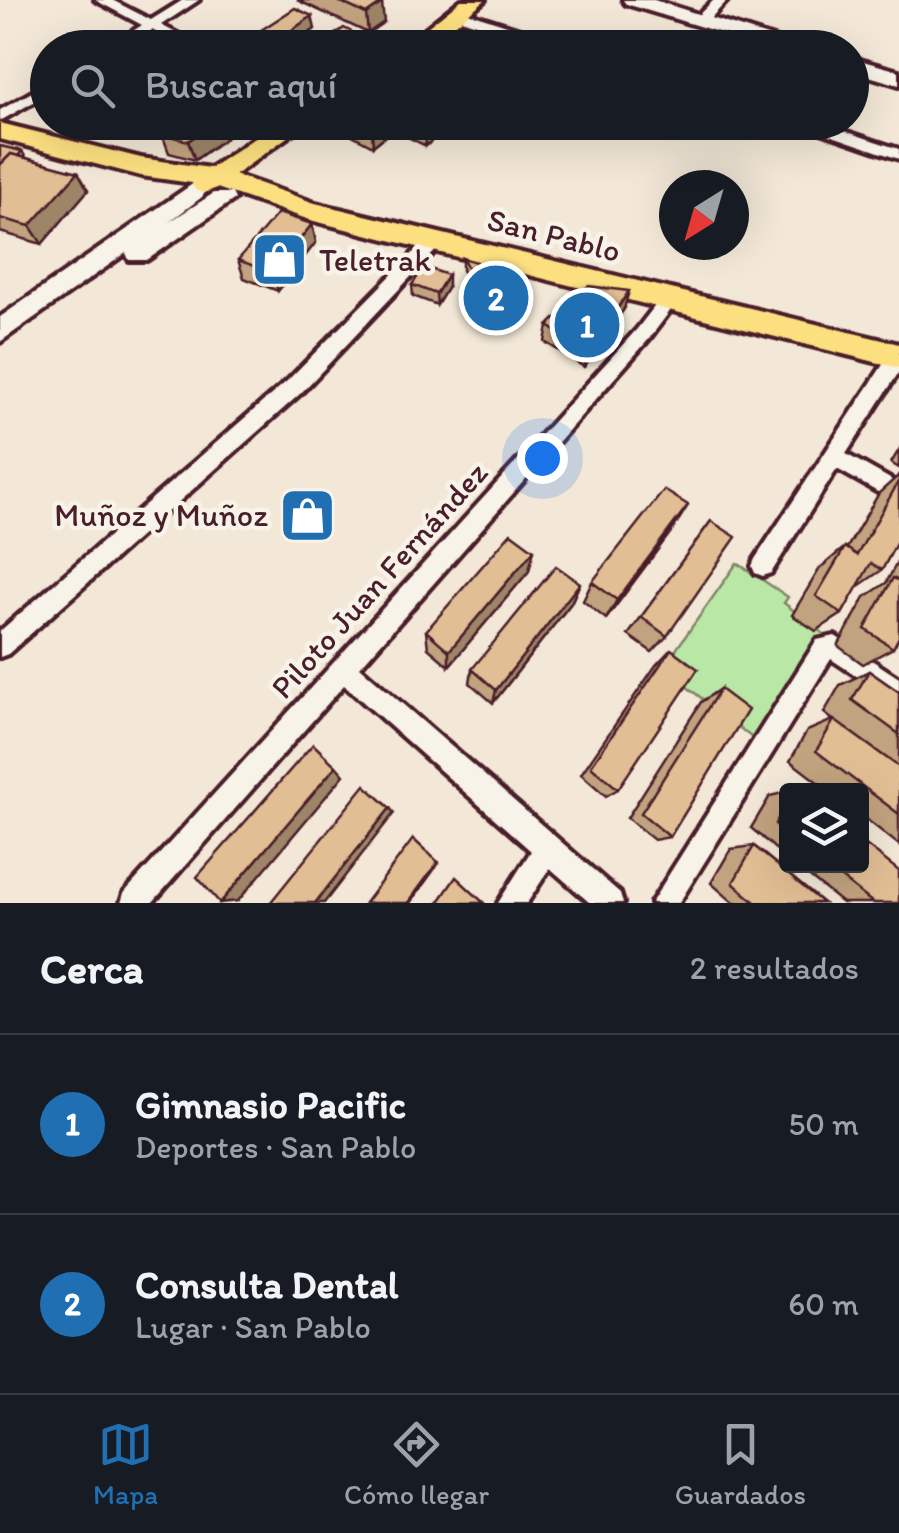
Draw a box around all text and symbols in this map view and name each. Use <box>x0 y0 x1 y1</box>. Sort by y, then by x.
search box <box>30 30 869 140</box>
icon: search <box>65 58 120 113</box>
text: Buscar aquí <box>145 62 337 108</box>
north arrow <box>659 170 749 260</box>
street label: San Pablo <box>483 200 625 270</box>
shop icon: Teletrak <box>250 230 310 290</box>
place label: Teletrak <box>319 241 432 279</box>
pin: 2 <box>464 260 528 336</box>
pin: 1 <box>554 288 620 362</box>
your location <box>517 433 568 484</box>
street label: Piloto Juan Fernández <box>263 454 496 706</box>
shop icon: Muñoz y Muñoz <box>277 485 337 545</box>
place label: Muñoz y Muñoz <box>54 496 268 534</box>
map controls <box>779 783 869 873</box>
button: layers <box>779 783 869 873</box>
text: Cerca <box>40 943 144 994</box>
text: 2 resultados <box>690 949 859 987</box>
text: Gimnasio Pacific <box>135 1082 406 1128</box>
text: 1 <box>65 1105 80 1143</box>
text: 50 m <box>788 1105 859 1143</box>
text: Deportes · San Pablo <box>135 1128 416 1166</box>
text: Consulta Dental <box>135 1262 399 1308</box>
text: 2 <box>64 1285 81 1323</box>
text: 60 m <box>788 1285 859 1323</box>
text: Lugar · San Pablo <box>135 1308 371 1346</box>
tab: Mapa <box>93 1417 158 1511</box>
tab: Cómo llegar <box>344 1417 489 1511</box>
tab: Guardados <box>675 1417 806 1511</box>

